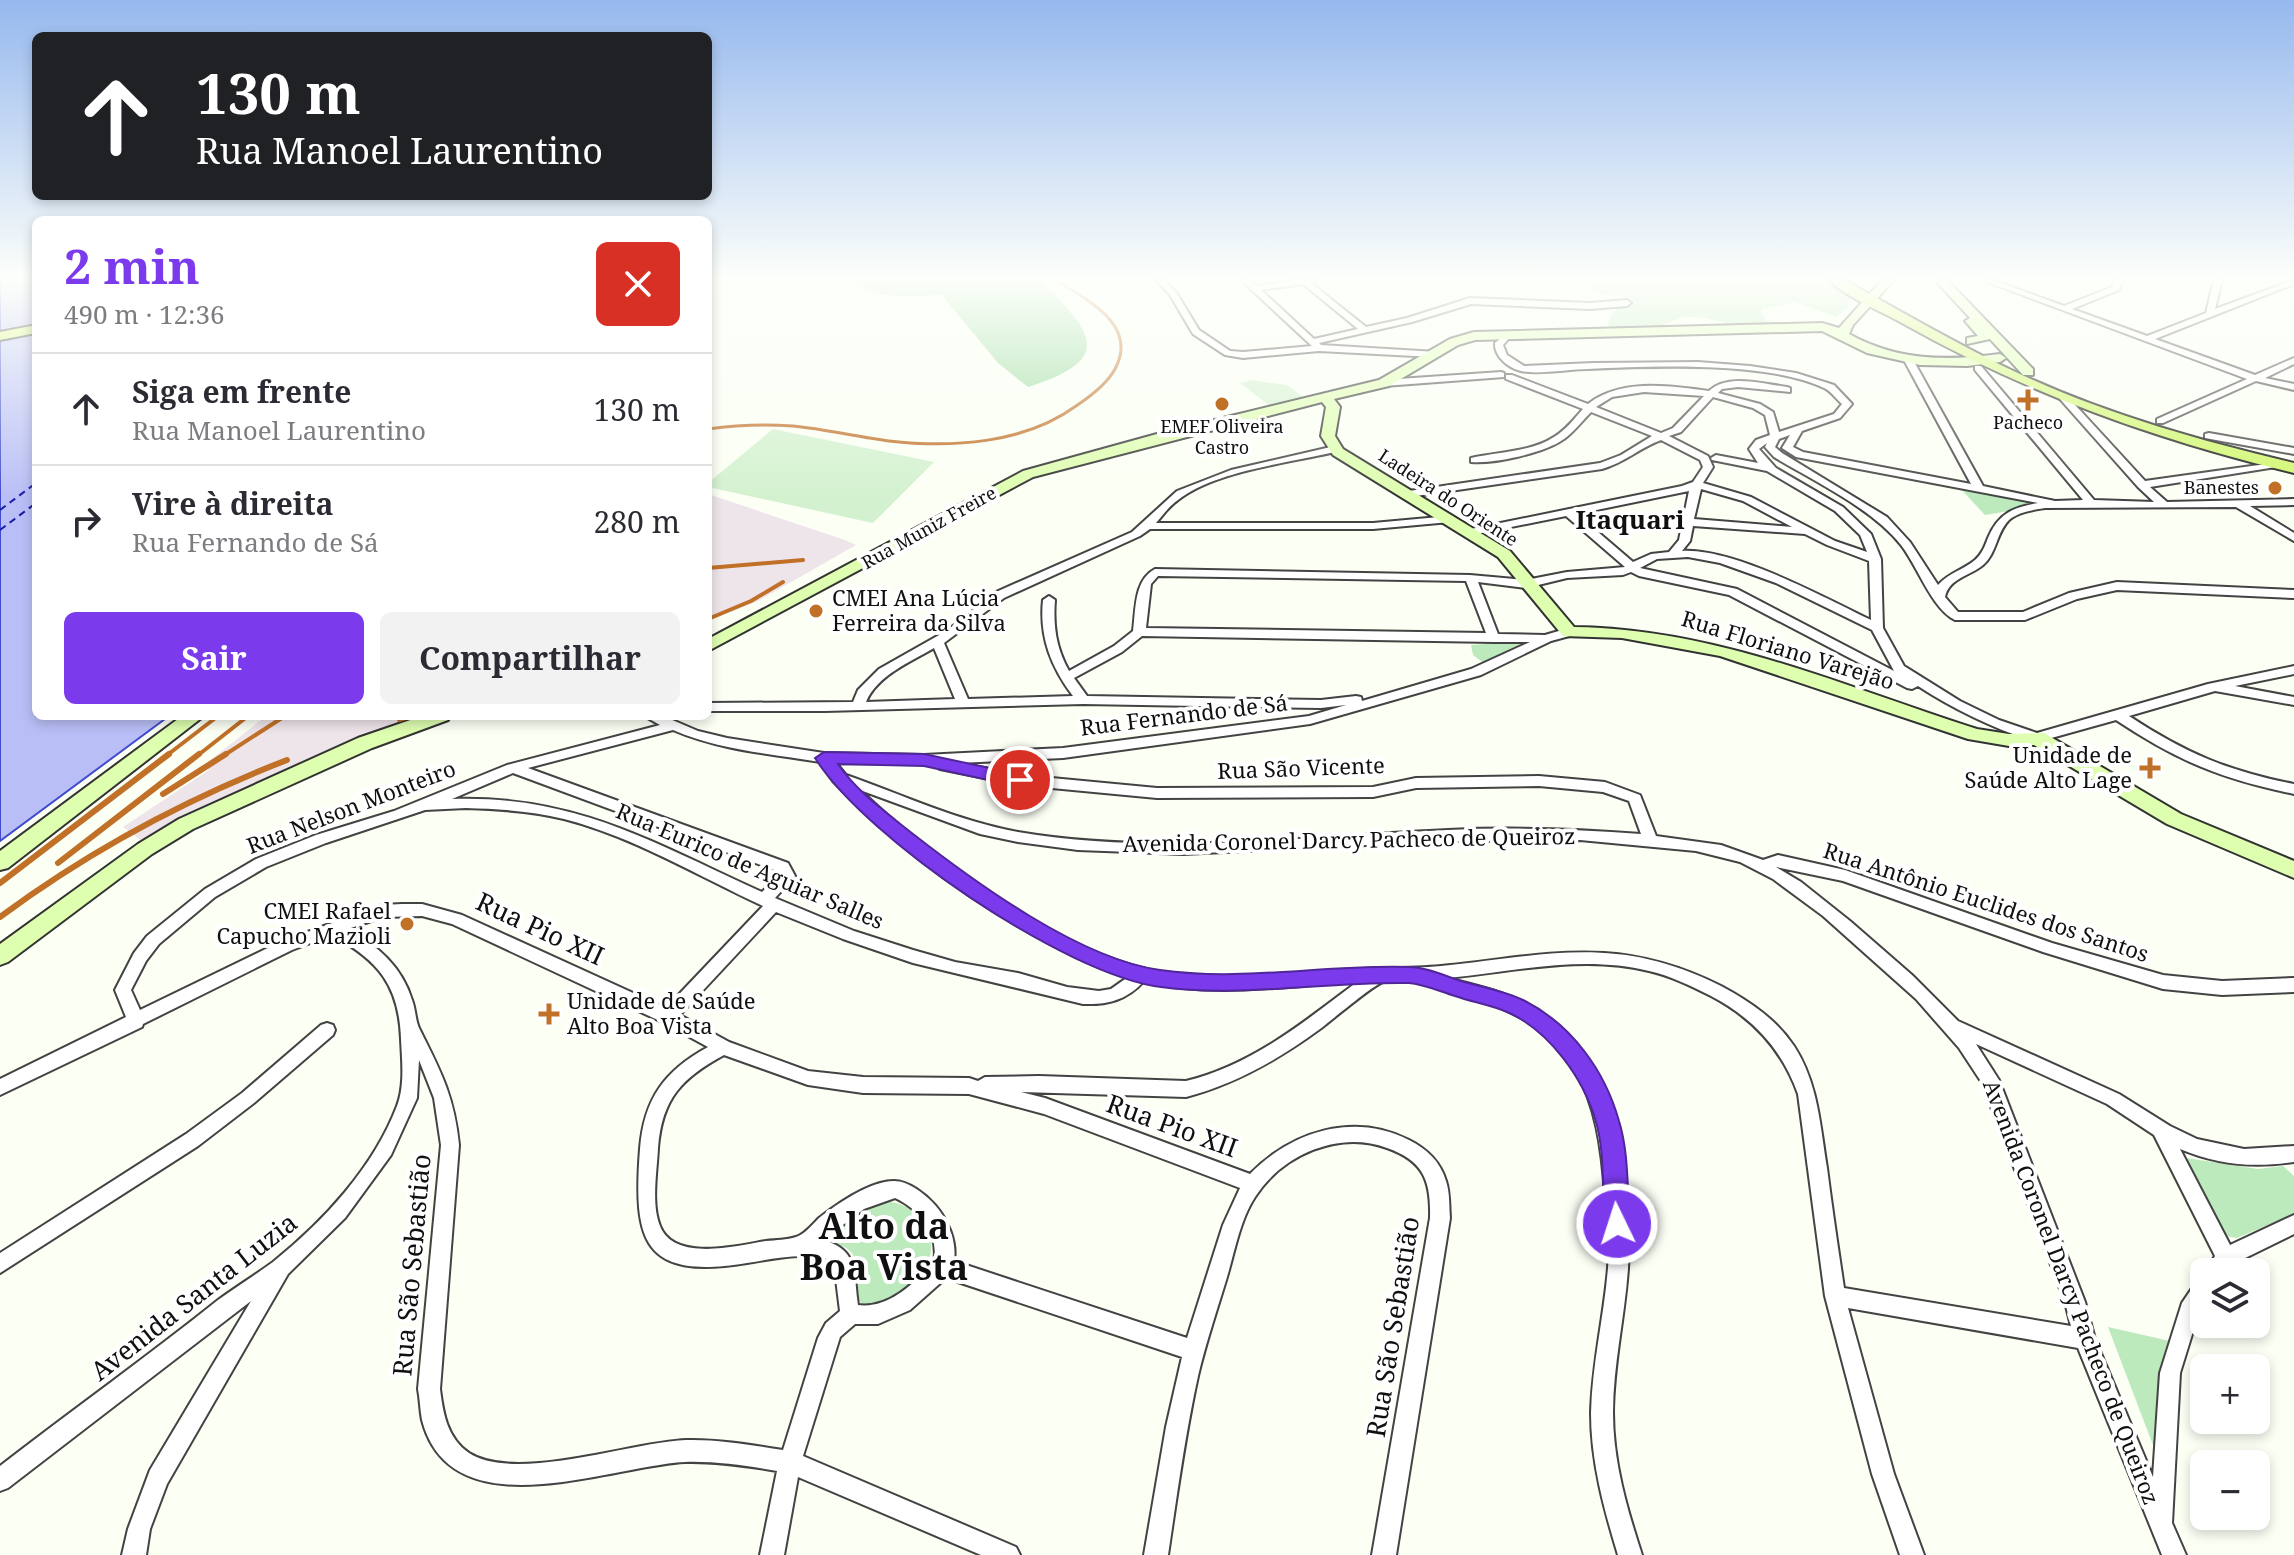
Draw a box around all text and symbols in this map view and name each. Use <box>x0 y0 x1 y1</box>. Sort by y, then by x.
text: 130 m <box>196 54 361 130</box>
icon: ahead <box>64 64 168 168</box>
text: Rua Manoel Laurentino <box>196 126 603 175</box>
text: 2 min <box>64 233 200 298</box>
button: close <box>596 242 680 326</box>
text: 490 m · 12:36 <box>64 296 225 332</box>
text: Siga em frente <box>132 371 351 412</box>
icon: ahead <box>64 387 108 431</box>
text: 130 m <box>594 389 680 430</box>
marker: Pacheco <box>2019 391 2037 409</box>
marker: EMEF Oliveira Castro <box>1213 395 1231 413</box>
place label: Pacheco <box>1993 410 2063 434</box>
text: Rua Manoel Laurentino <box>132 412 426 448</box>
place label: EMEF Oliveira Castro <box>1160 414 1284 459</box>
street label: Ladeira do Oriente <box>1374 443 1523 551</box>
place label: Banestes <box>2184 475 2259 499</box>
marker: Banestes <box>2266 479 2284 497</box>
street label: Rua Muniz Freire <box>857 480 1000 574</box>
text: Vire à direita <box>132 483 334 524</box>
icon: right <box>64 499 108 543</box>
text: 280 m <box>594 501 680 542</box>
district label: Itaquari <box>1575 501 1685 537</box>
text: Rua Fernando de Sá <box>132 524 379 560</box>
place label: CMEI Ana Lúcia Ferreira da Silva <box>832 582 1006 637</box>
marker: CMEI Ana Lúcia Ferreira da Silva <box>807 602 825 620</box>
street label: Rua Floriano Varejão <box>1678 602 1898 696</box>
button: Sair <box>64 612 364 704</box>
button: Compartilhar <box>380 612 680 704</box>
street label: Rua Fernando de Sá <box>1078 686 1289 742</box>
place label: Unidade de Saúde Alto Lage <box>1964 739 2132 794</box>
pin <box>986 746 1054 814</box>
street label: Rua São Vicente <box>1217 749 1385 785</box>
street label: Rua Nelson Monteiro <box>242 752 459 860</box>
marker: Unidade de Saúde Alto Lage <box>2139 757 2161 779</box>
icon: arrive <box>998 758 1042 802</box>
street label: Rua Eurico de Aguiar Salles <box>612 795 889 935</box>
street label: Avenida Coronel Darcy Pacheco de Queiroz <box>1122 820 1576 858</box>
street label: Rua Antônio Euclides dos Santos <box>1820 834 2153 968</box>
street label: Rua Pio XII <box>471 883 610 973</box>
place label: CMEI Rafael Capucho Mazioli <box>217 895 391 950</box>
marker: CMEI Rafael Capucho Mazioli <box>398 915 416 933</box>
place label: Unidade de Saúde Alto Boa Vista <box>567 985 756 1040</box>
marker: Unidade de Saúde Alto Boa Vista <box>538 1003 560 1025</box>
street label: Avenida Coronel Darcy Pacheco de Queiroz <box>1977 1075 2167 1508</box>
street label: Rua Pio XII <box>1102 1085 1243 1165</box>
street label: Rua São Sebastião <box>383 1152 439 1378</box>
position arrow <box>1575 1182 1659 1266</box>
district label: Alto da Boa Vista <box>800 1201 968 1291</box>
street label: Avenida Santa Luzia <box>83 1204 304 1388</box>
street label: Rua São Sebastião <box>1357 1214 1427 1440</box>
map controls <box>2190 1258 2270 1530</box>
button: layers <box>2190 1258 2270 1338</box>
button: + <box>2190 1354 2270 1434</box>
button: − <box>2190 1450 2270 1530</box>

